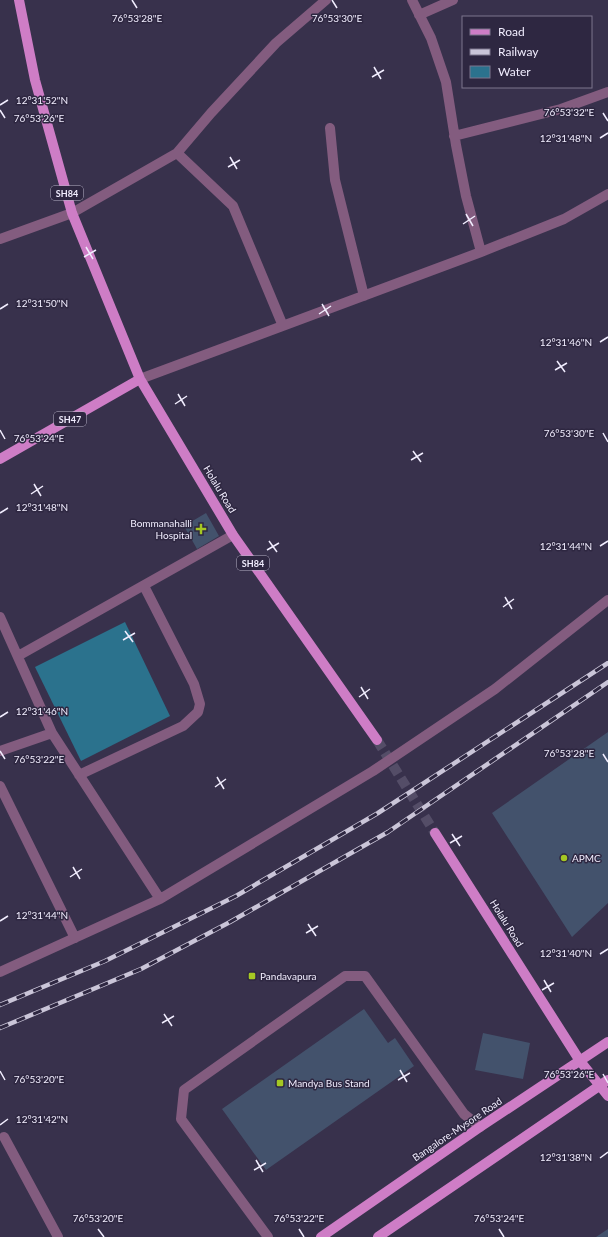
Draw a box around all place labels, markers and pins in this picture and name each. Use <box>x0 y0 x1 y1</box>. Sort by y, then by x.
place label: Bommanahalli Hospital <box>130 517 192 541</box>
marker: Bommanahalli Hospital <box>195 523 207 535</box>
place label: APMC <box>572 852 601 864</box>
marker: APMC <box>559 853 569 863</box>
place label: Pandavapura <box>260 970 317 982</box>
marker: Pandavapura <box>247 971 257 981</box>
place label: Mandya Bus Stand <box>288 1077 370 1089</box>
marker: Mandya Bus Stand <box>275 1078 285 1088</box>

